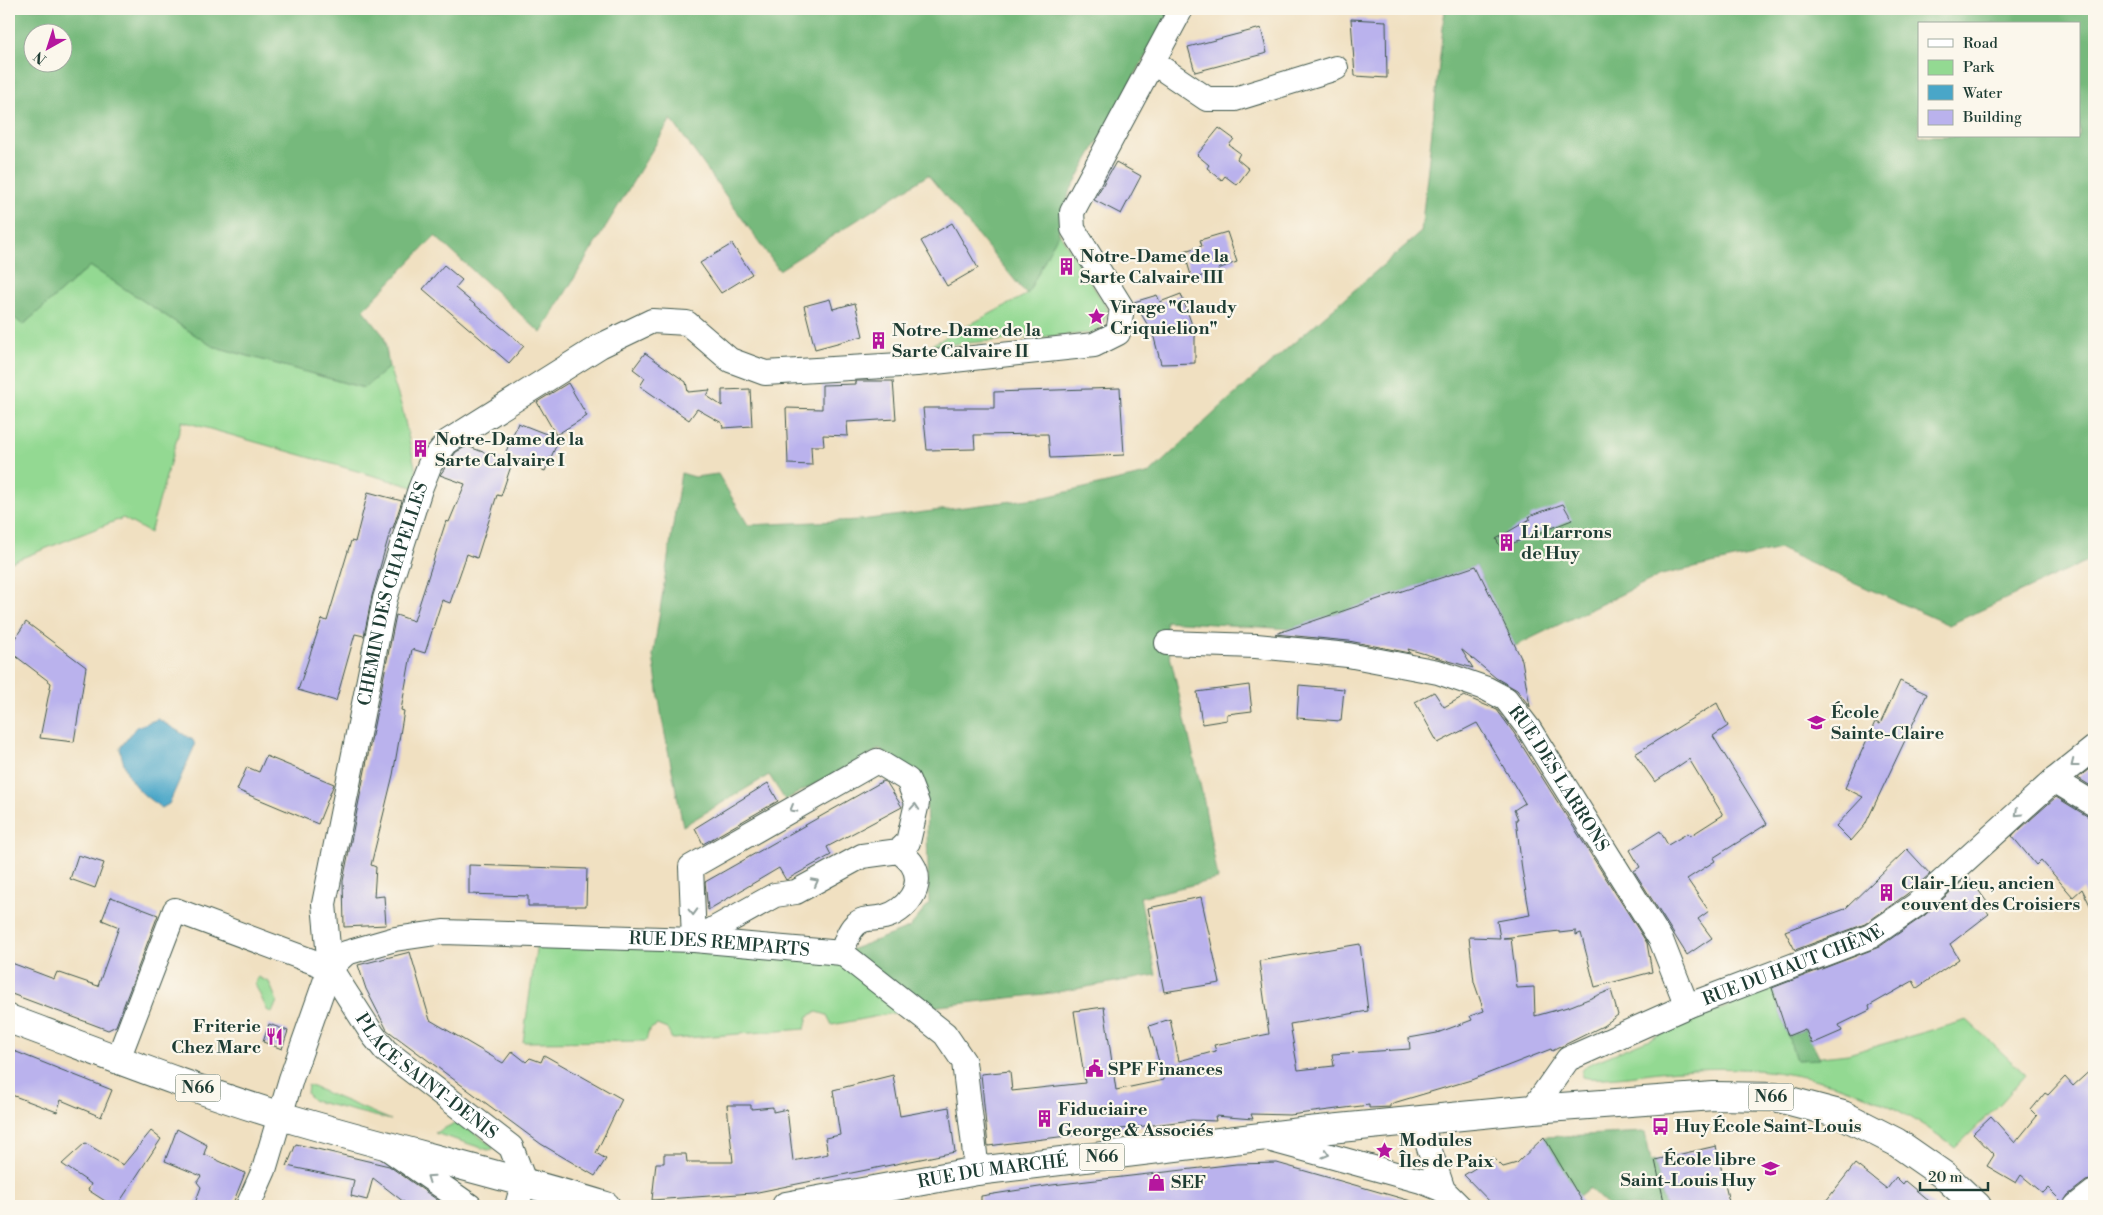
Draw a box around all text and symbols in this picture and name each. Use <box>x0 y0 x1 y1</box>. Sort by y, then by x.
north arrow <box>22 22 72 72</box>
legend <box>1918 22 2080 138</box>
text: Road <box>1963 34 1998 53</box>
text: N <box>30 47 50 68</box>
text: Park <box>1963 58 1995 77</box>
text: Water <box>1962 84 2003 103</box>
text: Building <box>1962 108 2022 127</box>
place label: Notre-Dame de la Sarte Calvaire III <box>1080 245 1229 289</box>
building icon: Notre-Dame de la Sarte Calvaire III <box>1056 256 1076 276</box>
place label: Virage "Claudy Criquielion" <box>1109 296 1237 340</box>
place icon: Virage "Claudy Criquielion" <box>1086 307 1106 327</box>
place label: Notre-Dame de la Sarte Calvaire II <box>892 319 1041 363</box>
building icon: Notre-Dame de la Sarte Calvaire II <box>868 330 888 350</box>
place label: Notre-Dame de la Sarte Calvaire I <box>435 428 584 472</box>
building icon: Notre-Dame de la Sarte Calvaire I <box>411 439 431 459</box>
street label: CHEMIN DES CHAPELLES <box>352 479 433 708</box>
place label: Li Larrons de Huy <box>1521 521 1612 565</box>
building icon: Li Larrons de Huy <box>1497 532 1517 552</box>
street label: RUE DES LARRONS <box>1503 701 1614 856</box>
place label: École Sainte-Claire <box>1831 701 1944 745</box>
school or university icon: École Sainte-Claire <box>1807 712 1827 732</box>
one-way arrow <box>2070 758 2080 767</box>
one-way arrow <box>789 802 798 812</box>
one-way arrow <box>909 803 920 811</box>
one-way arrow <box>2015 807 2024 816</box>
place label: Clair-Lieu, ancien couvent des Croisiers <box>1901 872 2081 916</box>
one-way arrow <box>809 878 818 888</box>
building icon: Clair-Lieu, ancien couvent des Croisiers <box>1877 883 1897 903</box>
one-way arrow <box>688 909 698 917</box>
street label: RUE DU HAUT CHÊNE <box>1699 919 1888 1011</box>
street label: RUE DES REMPARTS <box>628 926 811 962</box>
street label: PLACE SAINT-DENIS <box>350 1008 503 1144</box>
place label: Friterie Chez Marc <box>171 1015 261 1059</box>
restaurant icon: Friterie Chez Marc <box>265 1026 285 1046</box>
place label: SPF Finances <box>1108 1058 1223 1081</box>
public building icon: SPF Finances <box>1084 1059 1104 1079</box>
road number: N66 <box>176 1074 220 1102</box>
road number: N66 <box>1748 1084 1794 1110</box>
place label: Fiduciaire George & Associés <box>1058 1098 1214 1142</box>
building icon: Fiduciaire George & Associés <box>1034 1109 1054 1129</box>
place label: Huy École Saint-Louis <box>1675 1115 1862 1138</box>
bus stop icon: Huy École Saint-Louis <box>1651 1116 1671 1136</box>
place label: Modules Îles de Paix <box>1398 1129 1494 1173</box>
place icon: Modules Îles de Paix <box>1375 1140 1395 1160</box>
road number: N66 <box>1080 1144 1124 1170</box>
one-way arrow <box>1321 1148 1329 1158</box>
place label: École libre Saint-Louis Huy <box>1621 1148 1757 1192</box>
street label: RUE DU MARCHÉ <box>916 1149 1070 1193</box>
school or university icon: École libre Saint-Louis Huy <box>1760 1159 1780 1179</box>
scale bar <box>1920 1160 1988 1192</box>
text: 20 m <box>1928 1168 1963 1187</box>
place label: SEF <box>1171 1171 1206 1194</box>
shop icon: SEF <box>1147 1172 1167 1192</box>
one-way arrow <box>426 1175 435 1184</box>

